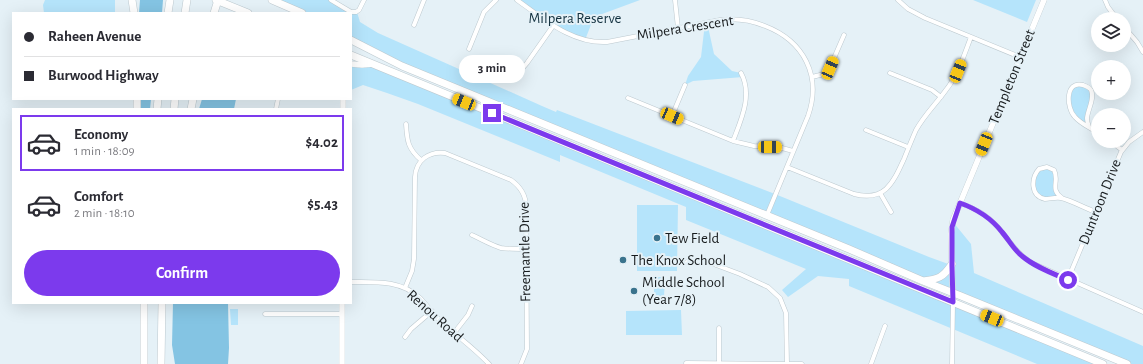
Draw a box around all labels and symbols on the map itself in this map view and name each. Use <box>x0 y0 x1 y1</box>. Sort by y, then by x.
park label: Milpera Reserve <box>528 11 622 26</box>
street label: Milpera Crescent <box>636 13 735 43</box>
street label: Templeton Street <box>986 27 1038 127</box>
callout: 3 min <box>459 55 525 83</box>
car <box>820 55 840 81</box>
car <box>948 58 968 84</box>
car <box>451 92 477 112</box>
route end <box>483 104 501 122</box>
car <box>659 106 685 126</box>
car <box>974 131 994 157</box>
car <box>758 141 782 153</box>
street label: Duntroon Drive <box>1076 157 1124 247</box>
street label: Freemantle Drive <box>517 202 533 302</box>
place label: Tew Field <box>665 231 720 246</box>
marker: Tew Field <box>652 233 662 243</box>
place label: The Knox School <box>631 253 726 268</box>
marker: The Knox School <box>618 255 628 265</box>
route start <box>1059 271 1077 289</box>
place label: Middle School (Year 7/8) <box>642 275 725 307</box>
marker: Middle School (Year 7/8) <box>629 286 639 296</box>
street label: Renou Road <box>404 287 466 345</box>
car <box>979 308 1005 328</box>

